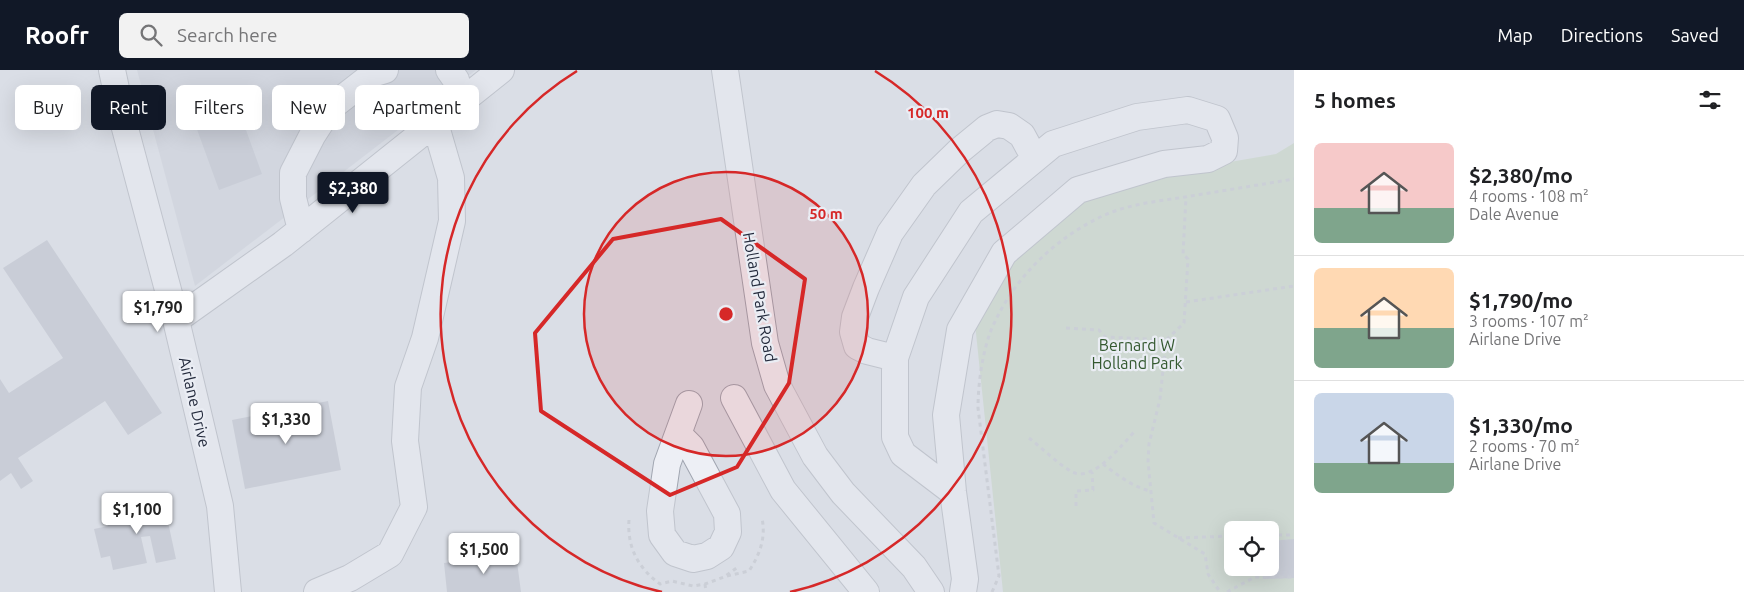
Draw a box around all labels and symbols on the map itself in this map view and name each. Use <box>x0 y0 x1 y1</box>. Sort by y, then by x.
text: 100 m <box>907 104 949 121</box>
pin: $2,380 <box>312 172 394 214</box>
text: 50 m <box>809 205 843 222</box>
street label: Holland Park Road <box>740 231 780 363</box>
pin: $1,790 <box>117 290 199 333</box>
centre of rings <box>717 305 735 323</box>
park label: Bernard W Holland Park <box>1091 336 1183 372</box>
street label: Airlane Drive <box>176 355 214 449</box>
pin: $1,330 <box>245 402 327 445</box>
pin: $1,100 <box>96 492 178 535</box>
pin: $1,500 <box>443 532 525 575</box>

